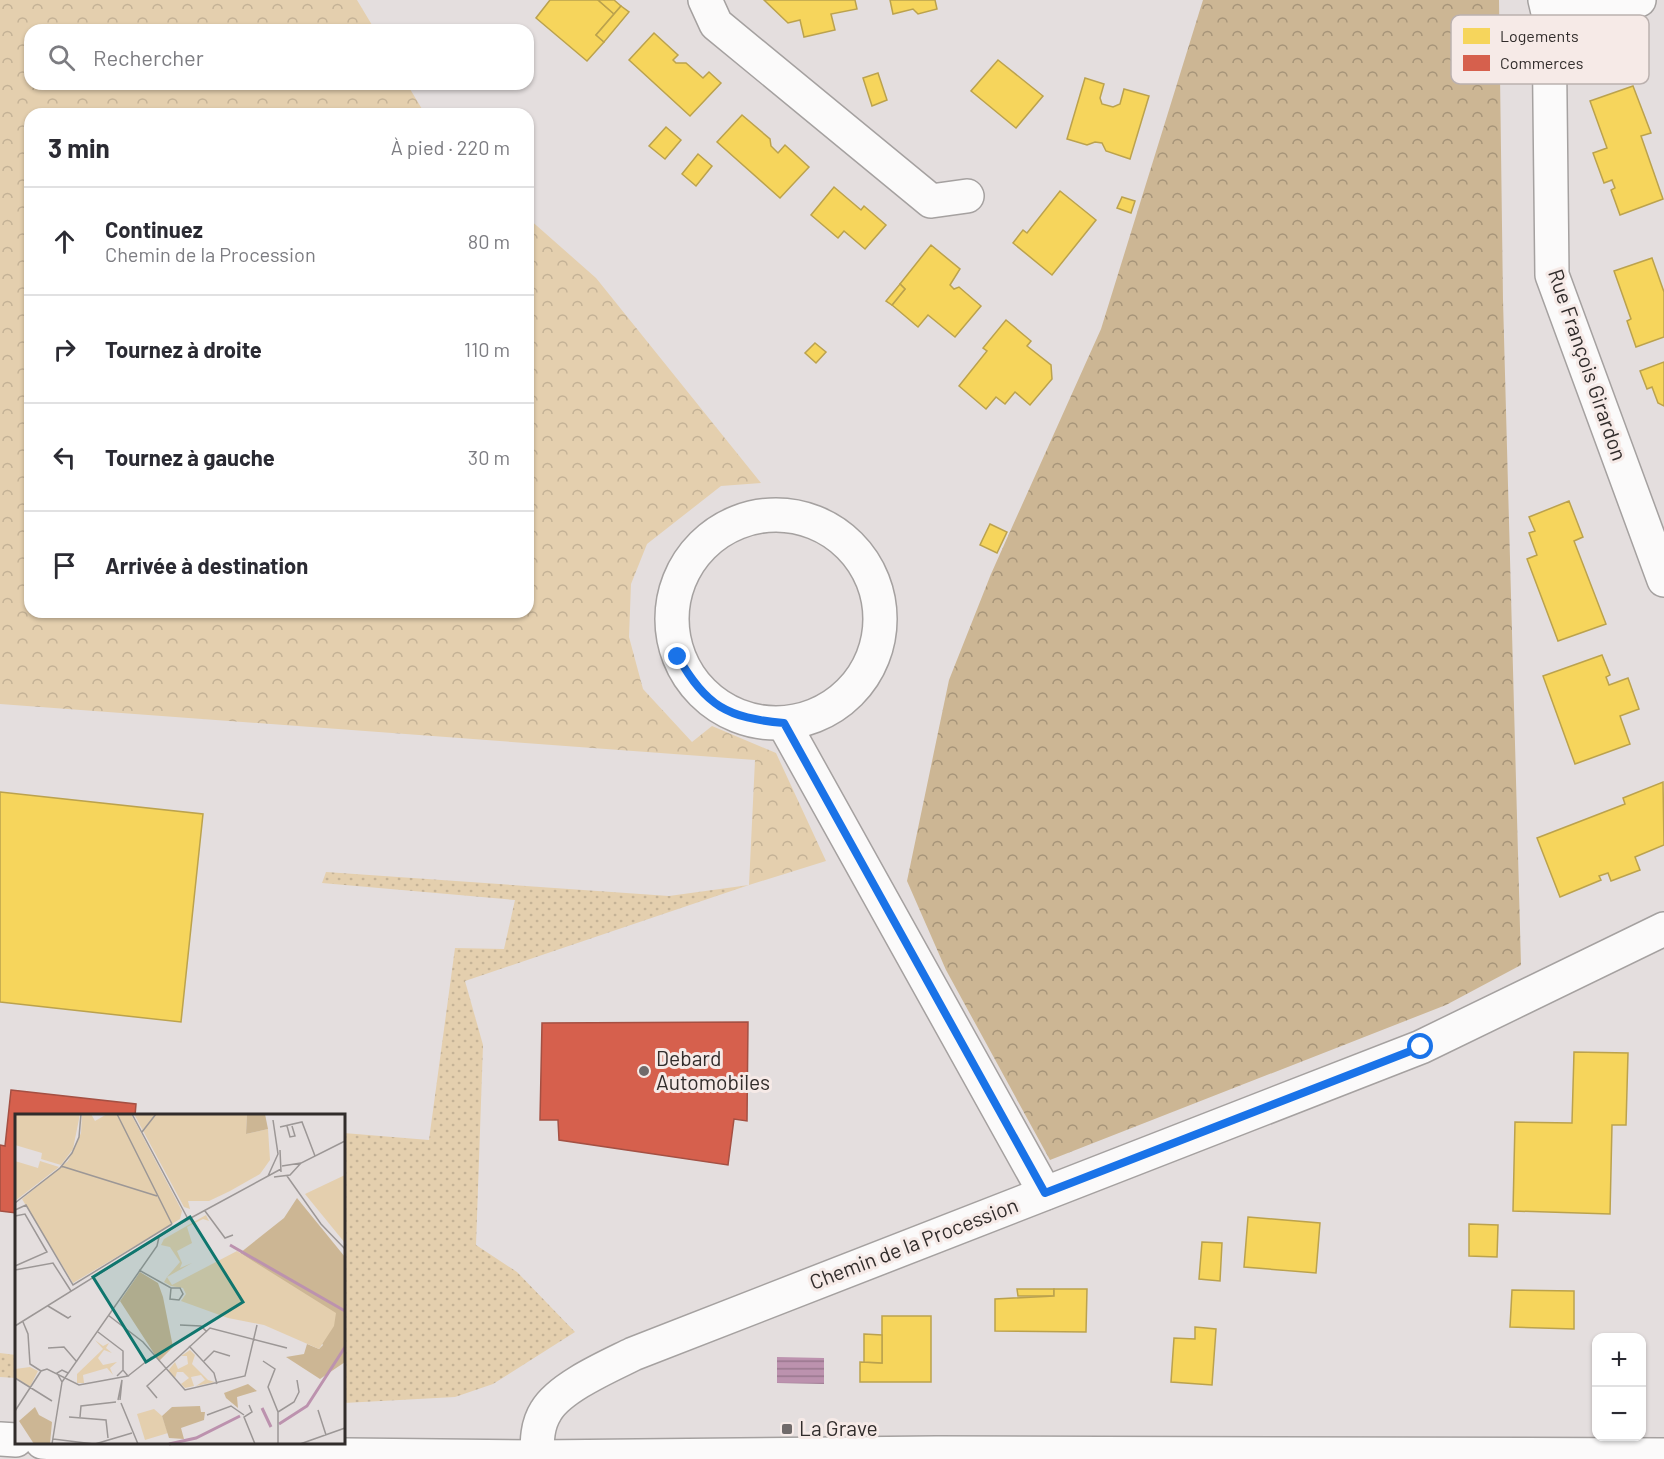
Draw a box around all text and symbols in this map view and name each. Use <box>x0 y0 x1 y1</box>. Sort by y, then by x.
legend <box>1451 15 1649 84</box>
search box <box>24 24 534 90</box>
text: Logements <box>1500 26 1579 45</box>
icon: search <box>45 41 78 74</box>
text: Rechercher <box>93 44 204 70</box>
text: Commerces <box>1500 53 1583 72</box>
text: 3 min <box>48 132 110 163</box>
text: À pied · 220 m <box>391 135 510 159</box>
text: Continuez <box>105 216 203 242</box>
icon: ahead <box>48 225 81 258</box>
text: 80 m <box>468 229 510 253</box>
text: Chemin de la Procession <box>105 242 316 266</box>
street label: Rue François Girardon <box>1544 265 1633 464</box>
icon: right <box>48 333 81 366</box>
text: Tournez à droite <box>105 336 262 362</box>
text: 110 m <box>464 337 510 361</box>
icon: left <box>48 441 81 474</box>
text: Tournez à gauche <box>105 444 275 470</box>
text: 30 m <box>468 445 510 469</box>
icon: arrive <box>48 549 81 582</box>
text: Arrivée à destination <box>105 552 308 578</box>
route end <box>664 643 690 669</box>
route start <box>1407 1033 1433 1059</box>
place label: Debard Automobiles <box>656 1045 770 1094</box>
marker: Debard Automobiles <box>637 1064 651 1078</box>
inset map <box>15 1114 345 1444</box>
street label: Chemin de la Procession <box>806 1191 1021 1294</box>
map controls <box>1592 1333 1646 1441</box>
button: + <box>1592 1333 1646 1387</box>
button: − <box>1592 1387 1646 1441</box>
place label: La Grave <box>799 1415 878 1440</box>
marker: La Grave <box>780 1422 794 1436</box>

